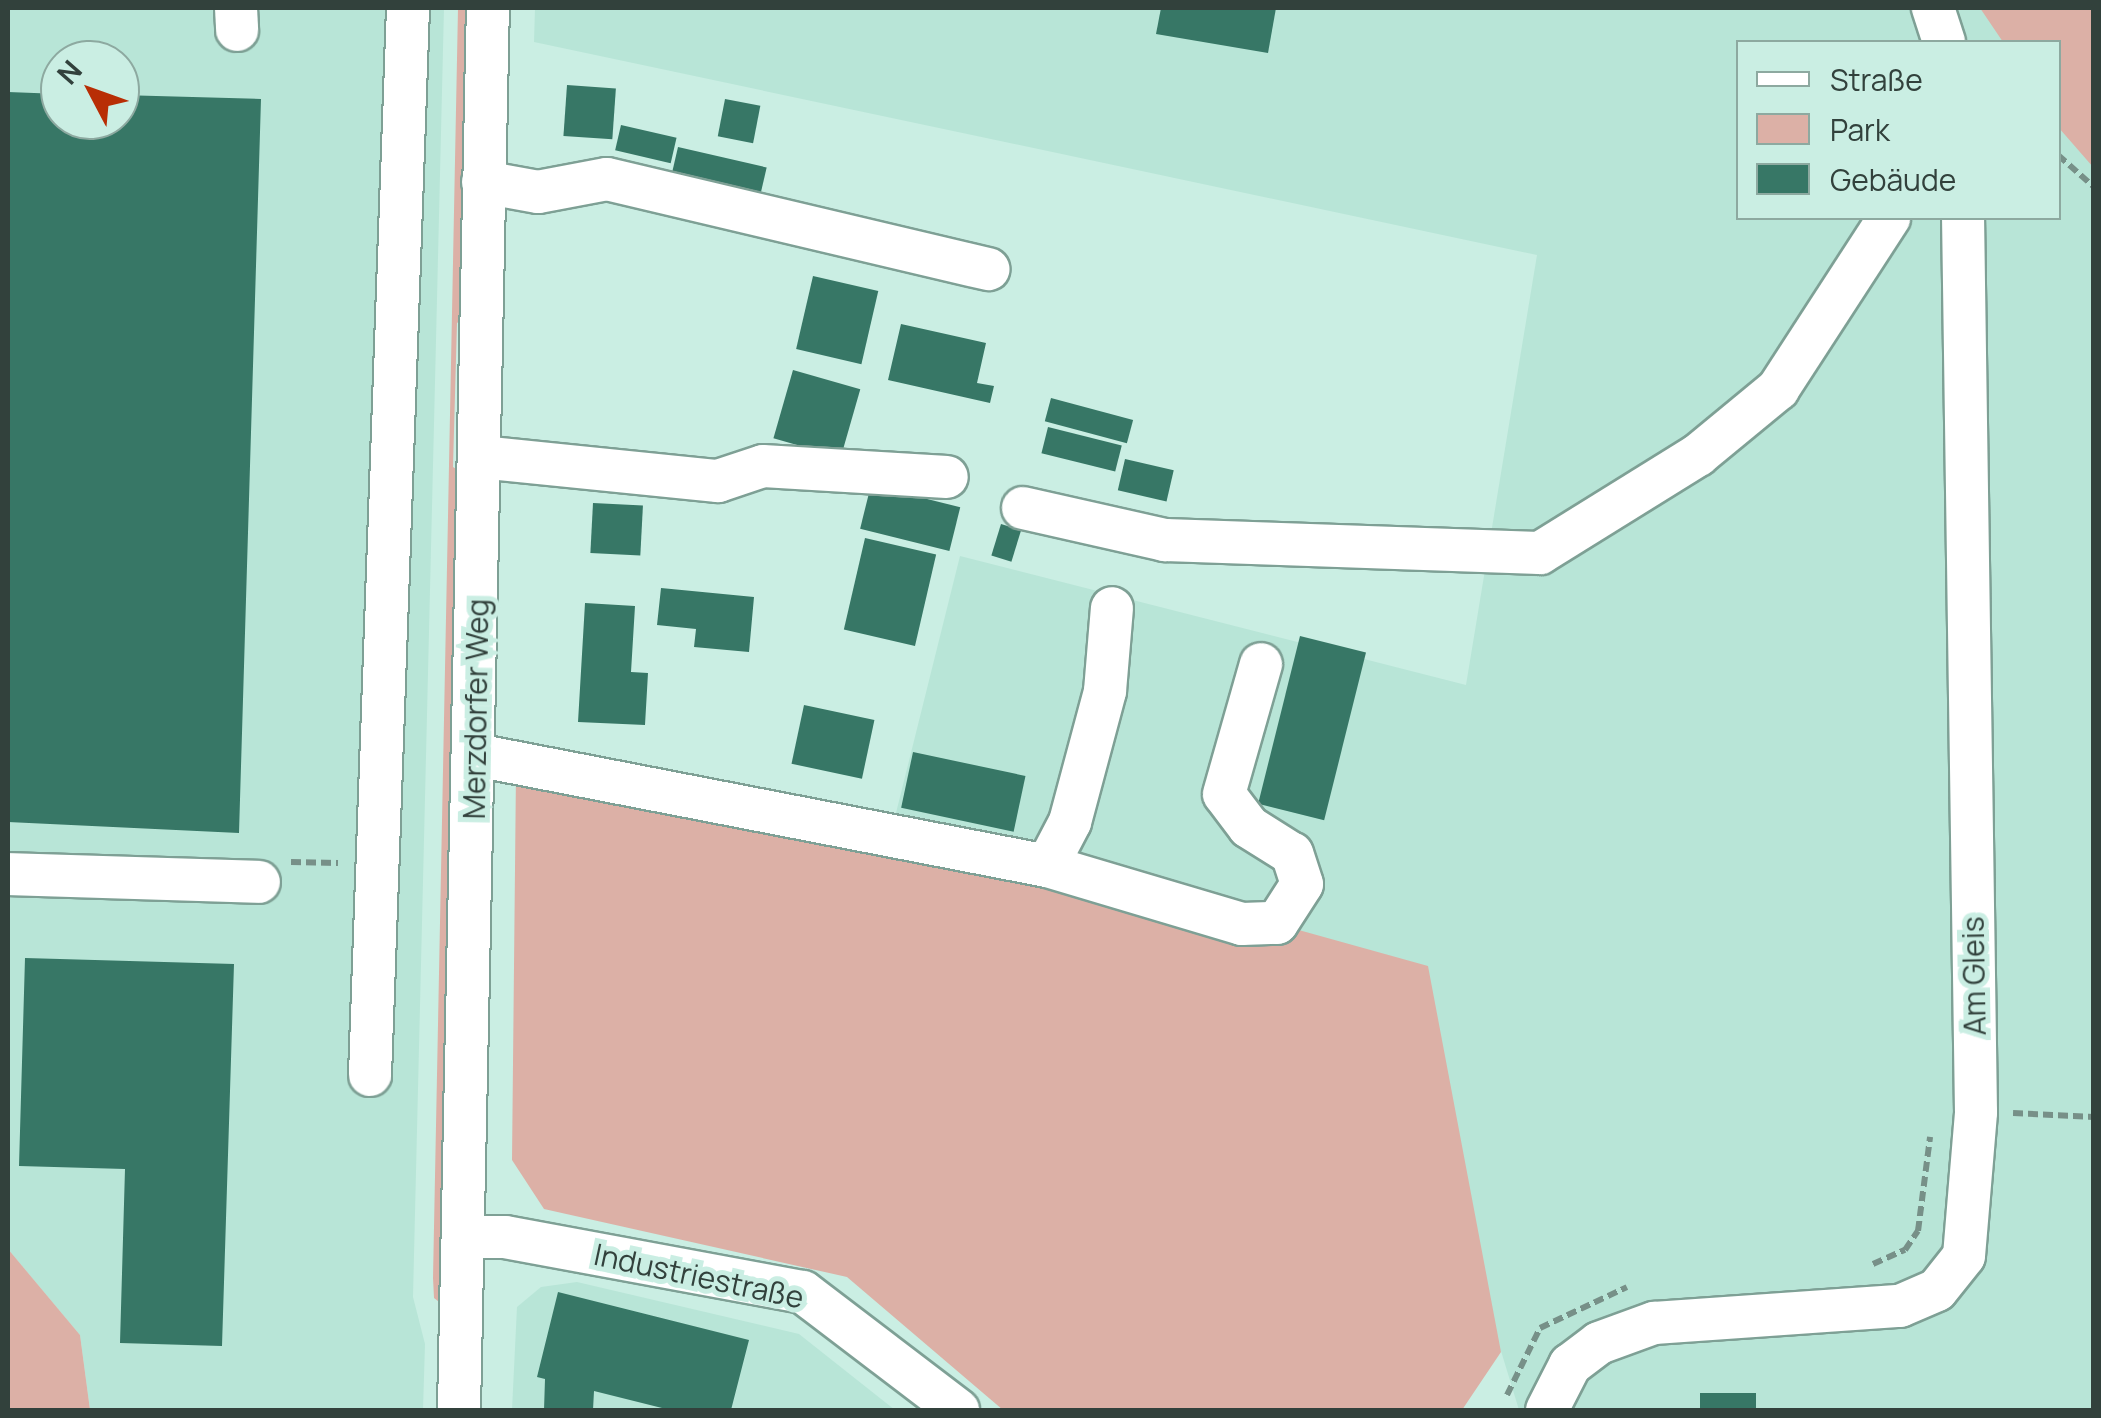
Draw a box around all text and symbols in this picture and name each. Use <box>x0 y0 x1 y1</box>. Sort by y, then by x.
north arrow <box>40 40 140 140</box>
legend <box>1736 40 2061 220</box>
text: N <box>48 52 90 92</box>
text: Straße <box>1830 59 1923 100</box>
text: Park <box>1830 109 1890 150</box>
text: Gebäude <box>1830 159 1956 200</box>
street label: Merzdorfer Weg <box>456 598 496 820</box>
street label: Am Gleis <box>1955 916 1993 1036</box>
street label: Industriestraße <box>591 1236 807 1316</box>

